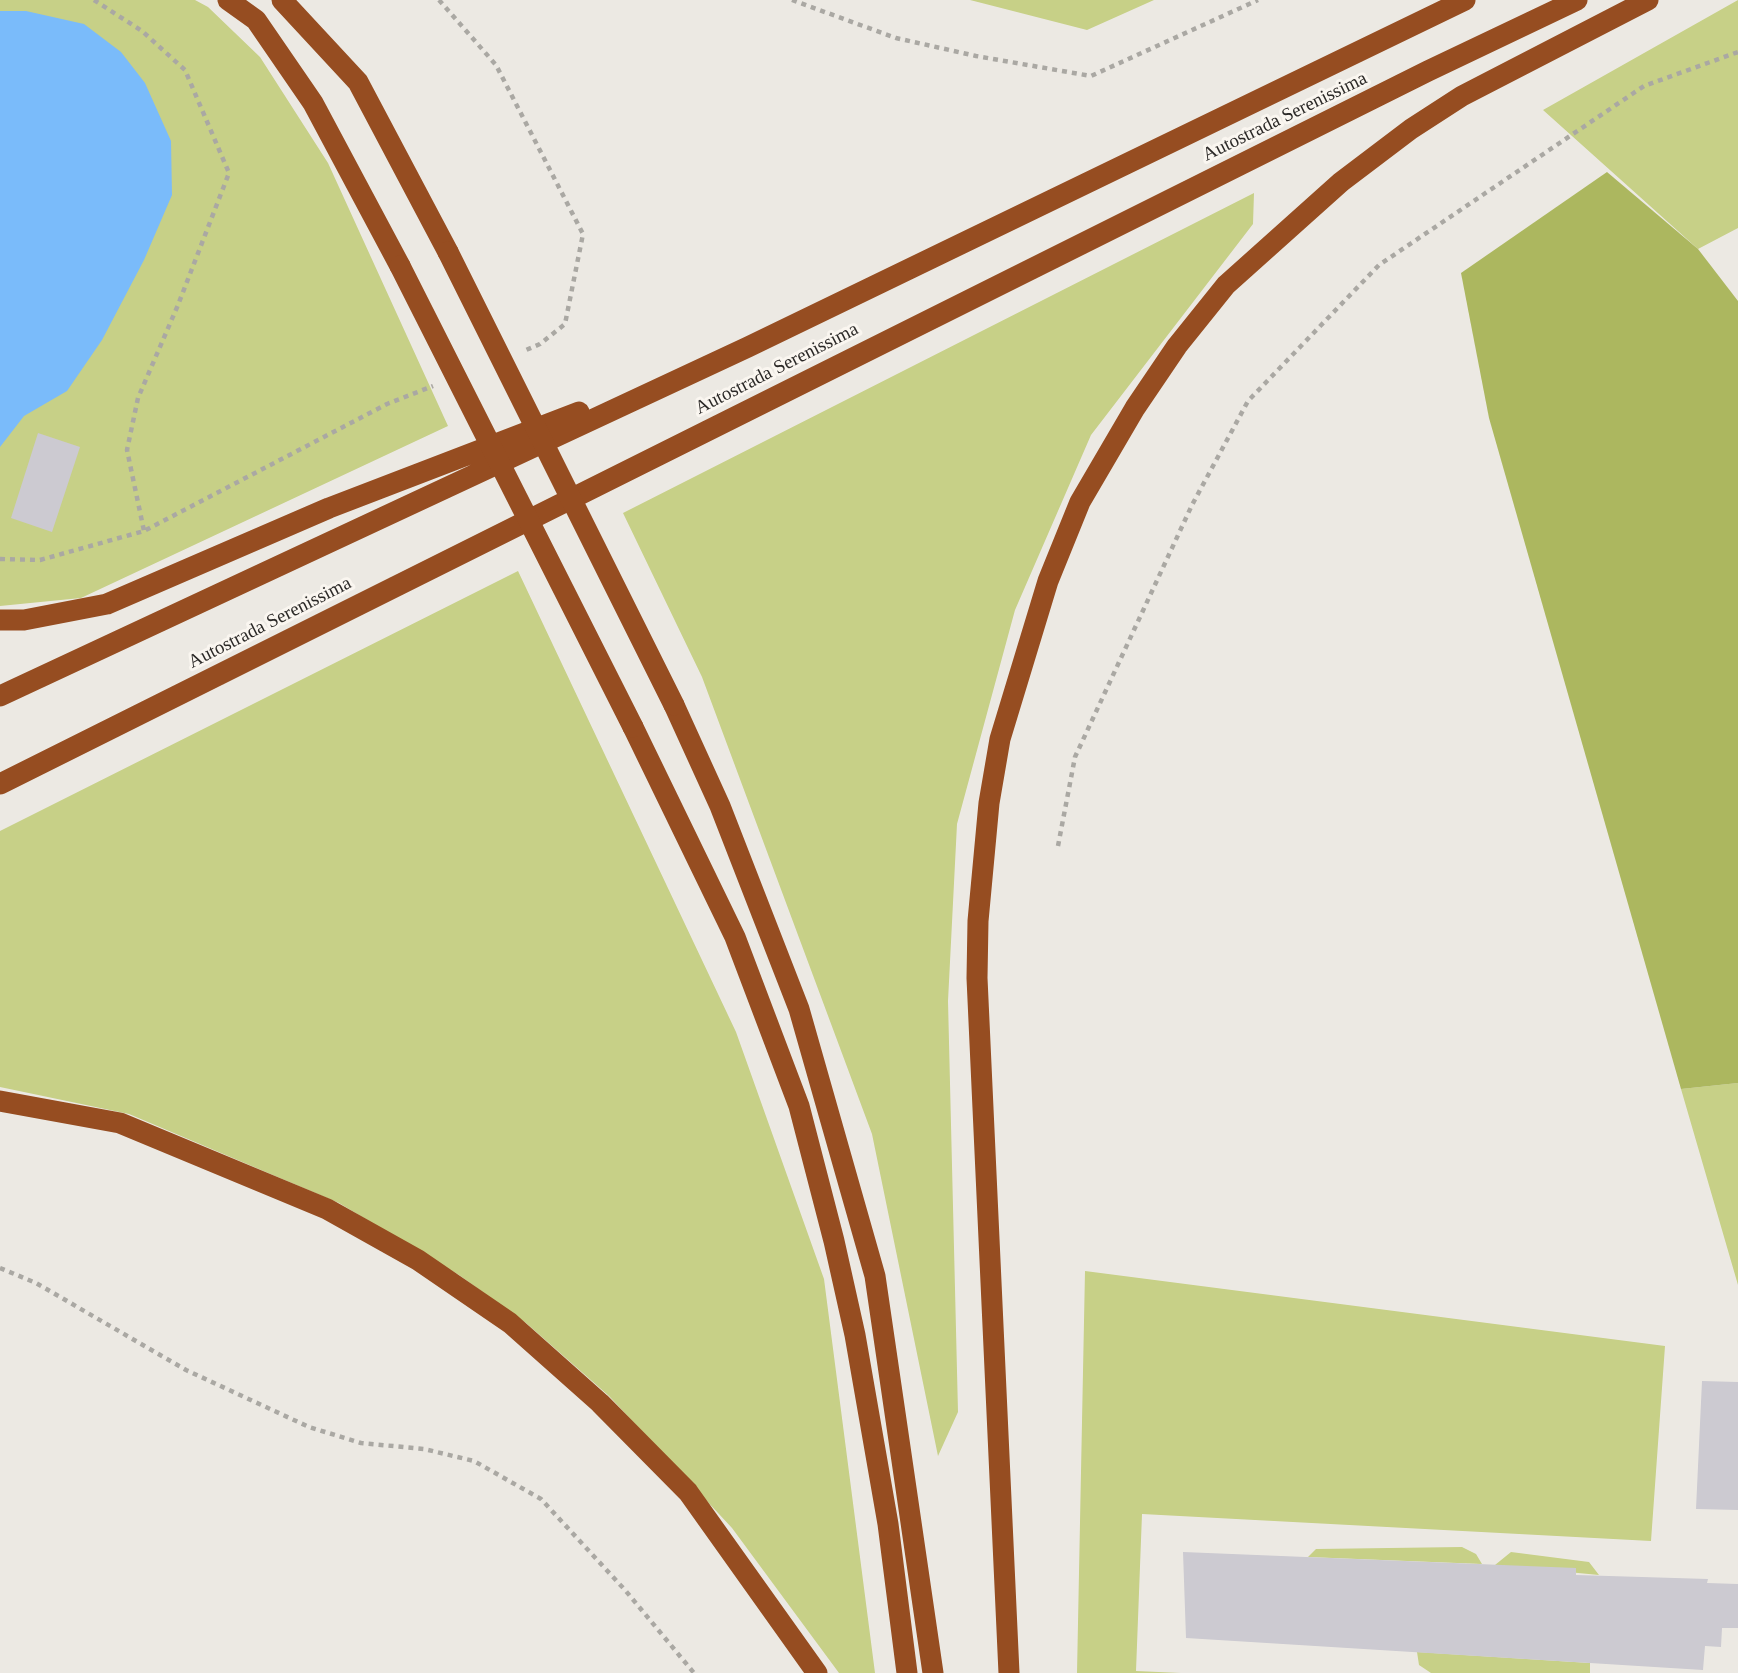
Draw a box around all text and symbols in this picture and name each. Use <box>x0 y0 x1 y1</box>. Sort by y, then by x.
street label: Autostrada Serenissima <box>1199 67 1371 167</box>
street label: Autostrada Serenissima <box>692 318 862 420</box>
street label: Autostrada Serenissima <box>185 572 355 674</box>

